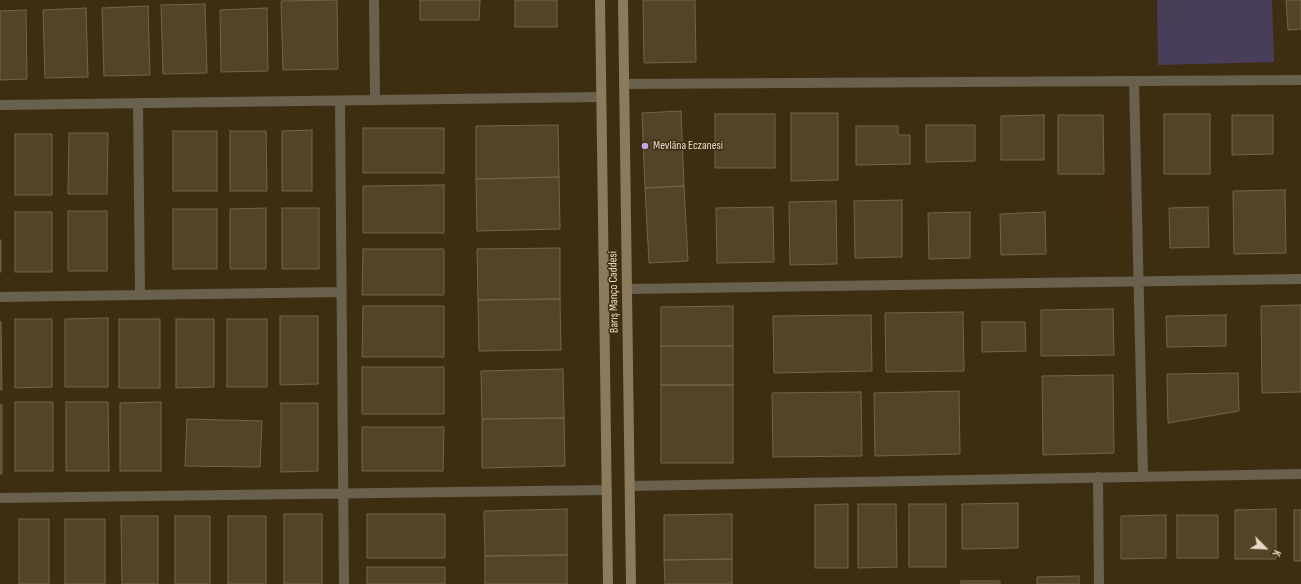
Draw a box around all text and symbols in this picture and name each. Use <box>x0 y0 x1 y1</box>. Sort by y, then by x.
place label: Mevlâna Eczanesi <box>653 139 723 153</box>
marker: Mevlâna Eczanesi <box>640 141 650 151</box>
street label: Barış Manço Caddesi <box>606 251 622 333</box>
north arrow <box>1245 528 1285 568</box>
text: K <box>1269 548 1283 558</box>

